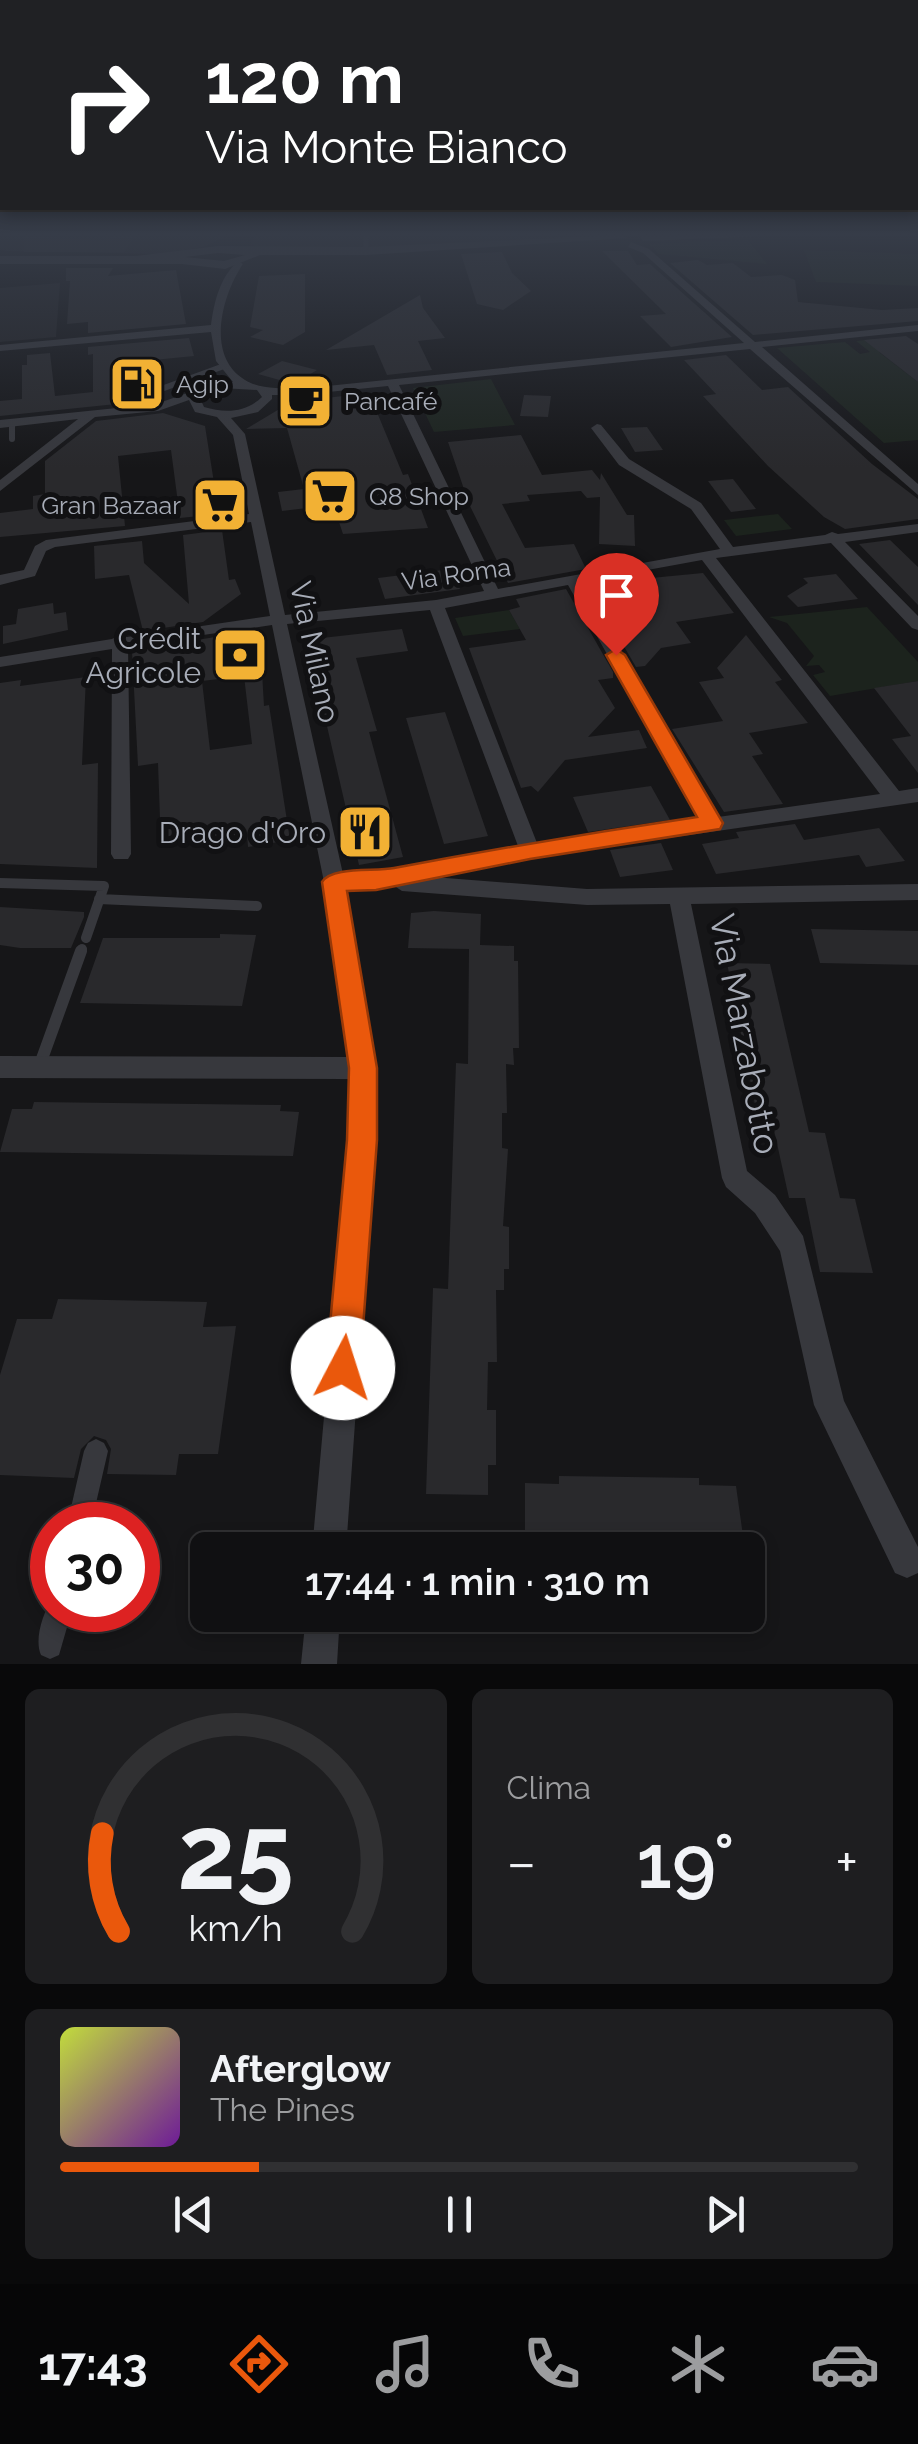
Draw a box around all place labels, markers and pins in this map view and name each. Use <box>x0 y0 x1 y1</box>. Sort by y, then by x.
fuel station icon: Agip <box>107 354 167 414</box>
place label: Agip <box>176 369 229 399</box>
cafe icon: Pancafé <box>275 371 335 431</box>
place label: Pancafé <box>344 386 437 416</box>
supermarket icon: Q8 Shop <box>300 466 360 526</box>
supermarket icon: Gran Bazaar <box>190 475 250 535</box>
place label: Q8 Shop <box>369 481 469 511</box>
place label: Gran Bazaar <box>41 490 181 520</box>
pin <box>574 553 659 656</box>
place label: Crédit Agricole <box>86 621 201 690</box>
bank icon: Crédit Agricole <box>210 625 270 685</box>
restaurant icon: Drago d'Oro <box>335 802 395 862</box>
place label: Drago d'Oro <box>159 815 326 850</box>

